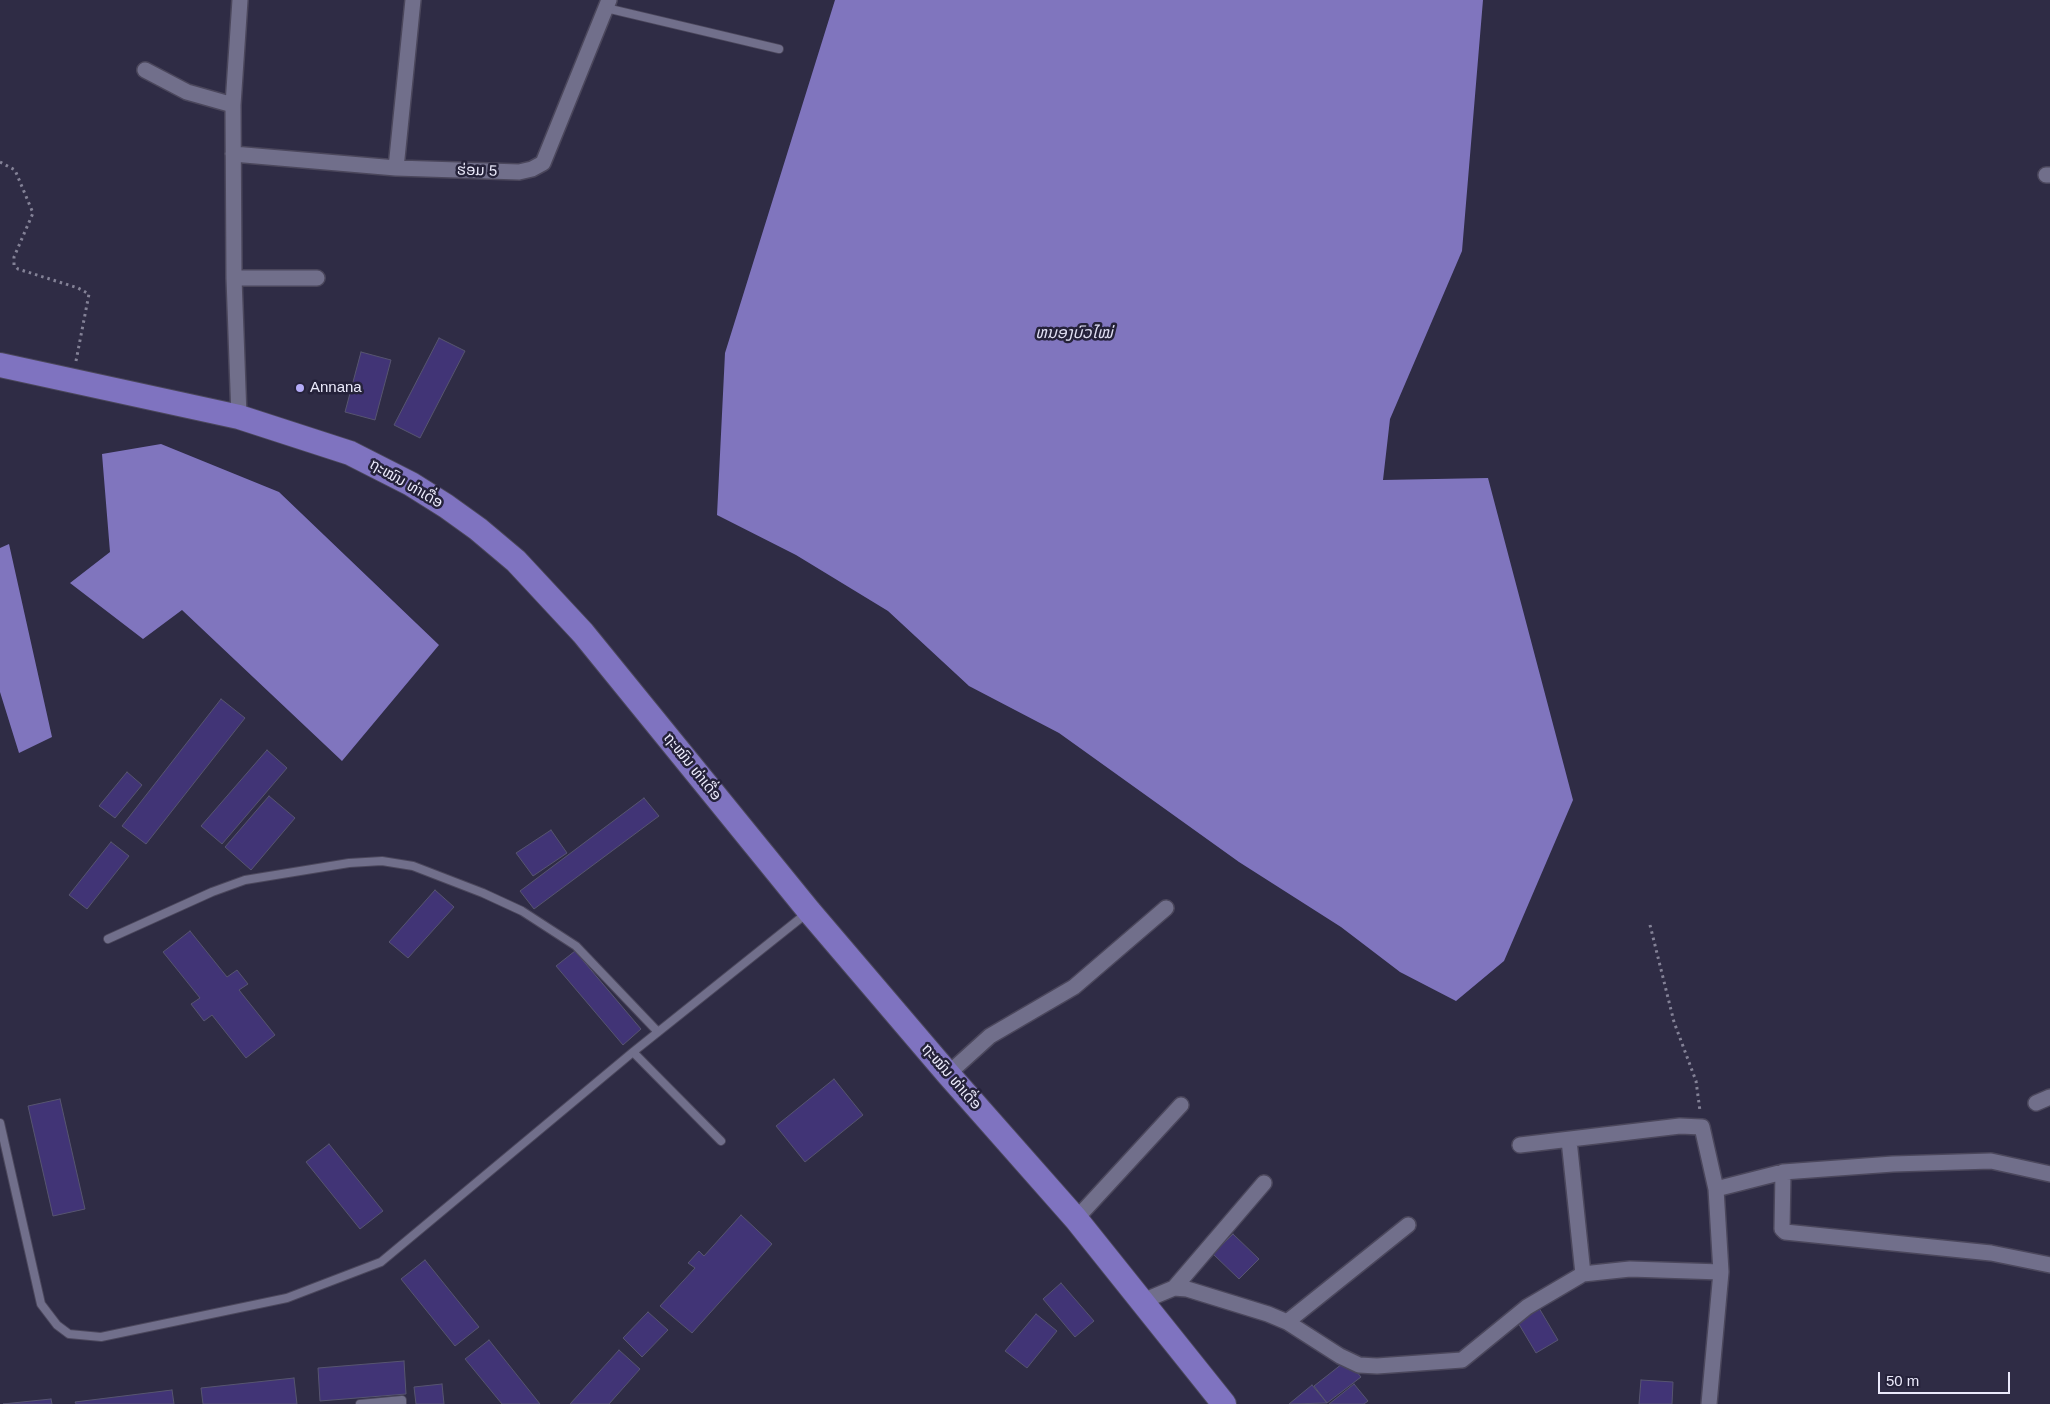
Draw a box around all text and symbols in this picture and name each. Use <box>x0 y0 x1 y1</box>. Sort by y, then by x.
street label: ຮ່ອມ 5 <box>457 161 497 181</box>
water label: ຫນອງບົວໄໝ່ <box>1035 324 1113 344</box>
place label: Annana <box>310 379 362 397</box>
marker: Annana <box>294 382 306 394</box>
street label: ຖະໝົນ ທ່າເດື່ອ <box>366 456 446 512</box>
street label: ຖະໝົນ ທ່າເດື່ອ <box>659 730 725 804</box>
street label: ຖະໝົນ ທ່າເດື່ອ <box>917 1040 985 1114</box>
scale bar <box>1880 1362 2012 1394</box>
text: 50 m <box>1886 1372 1919 1389</box>

